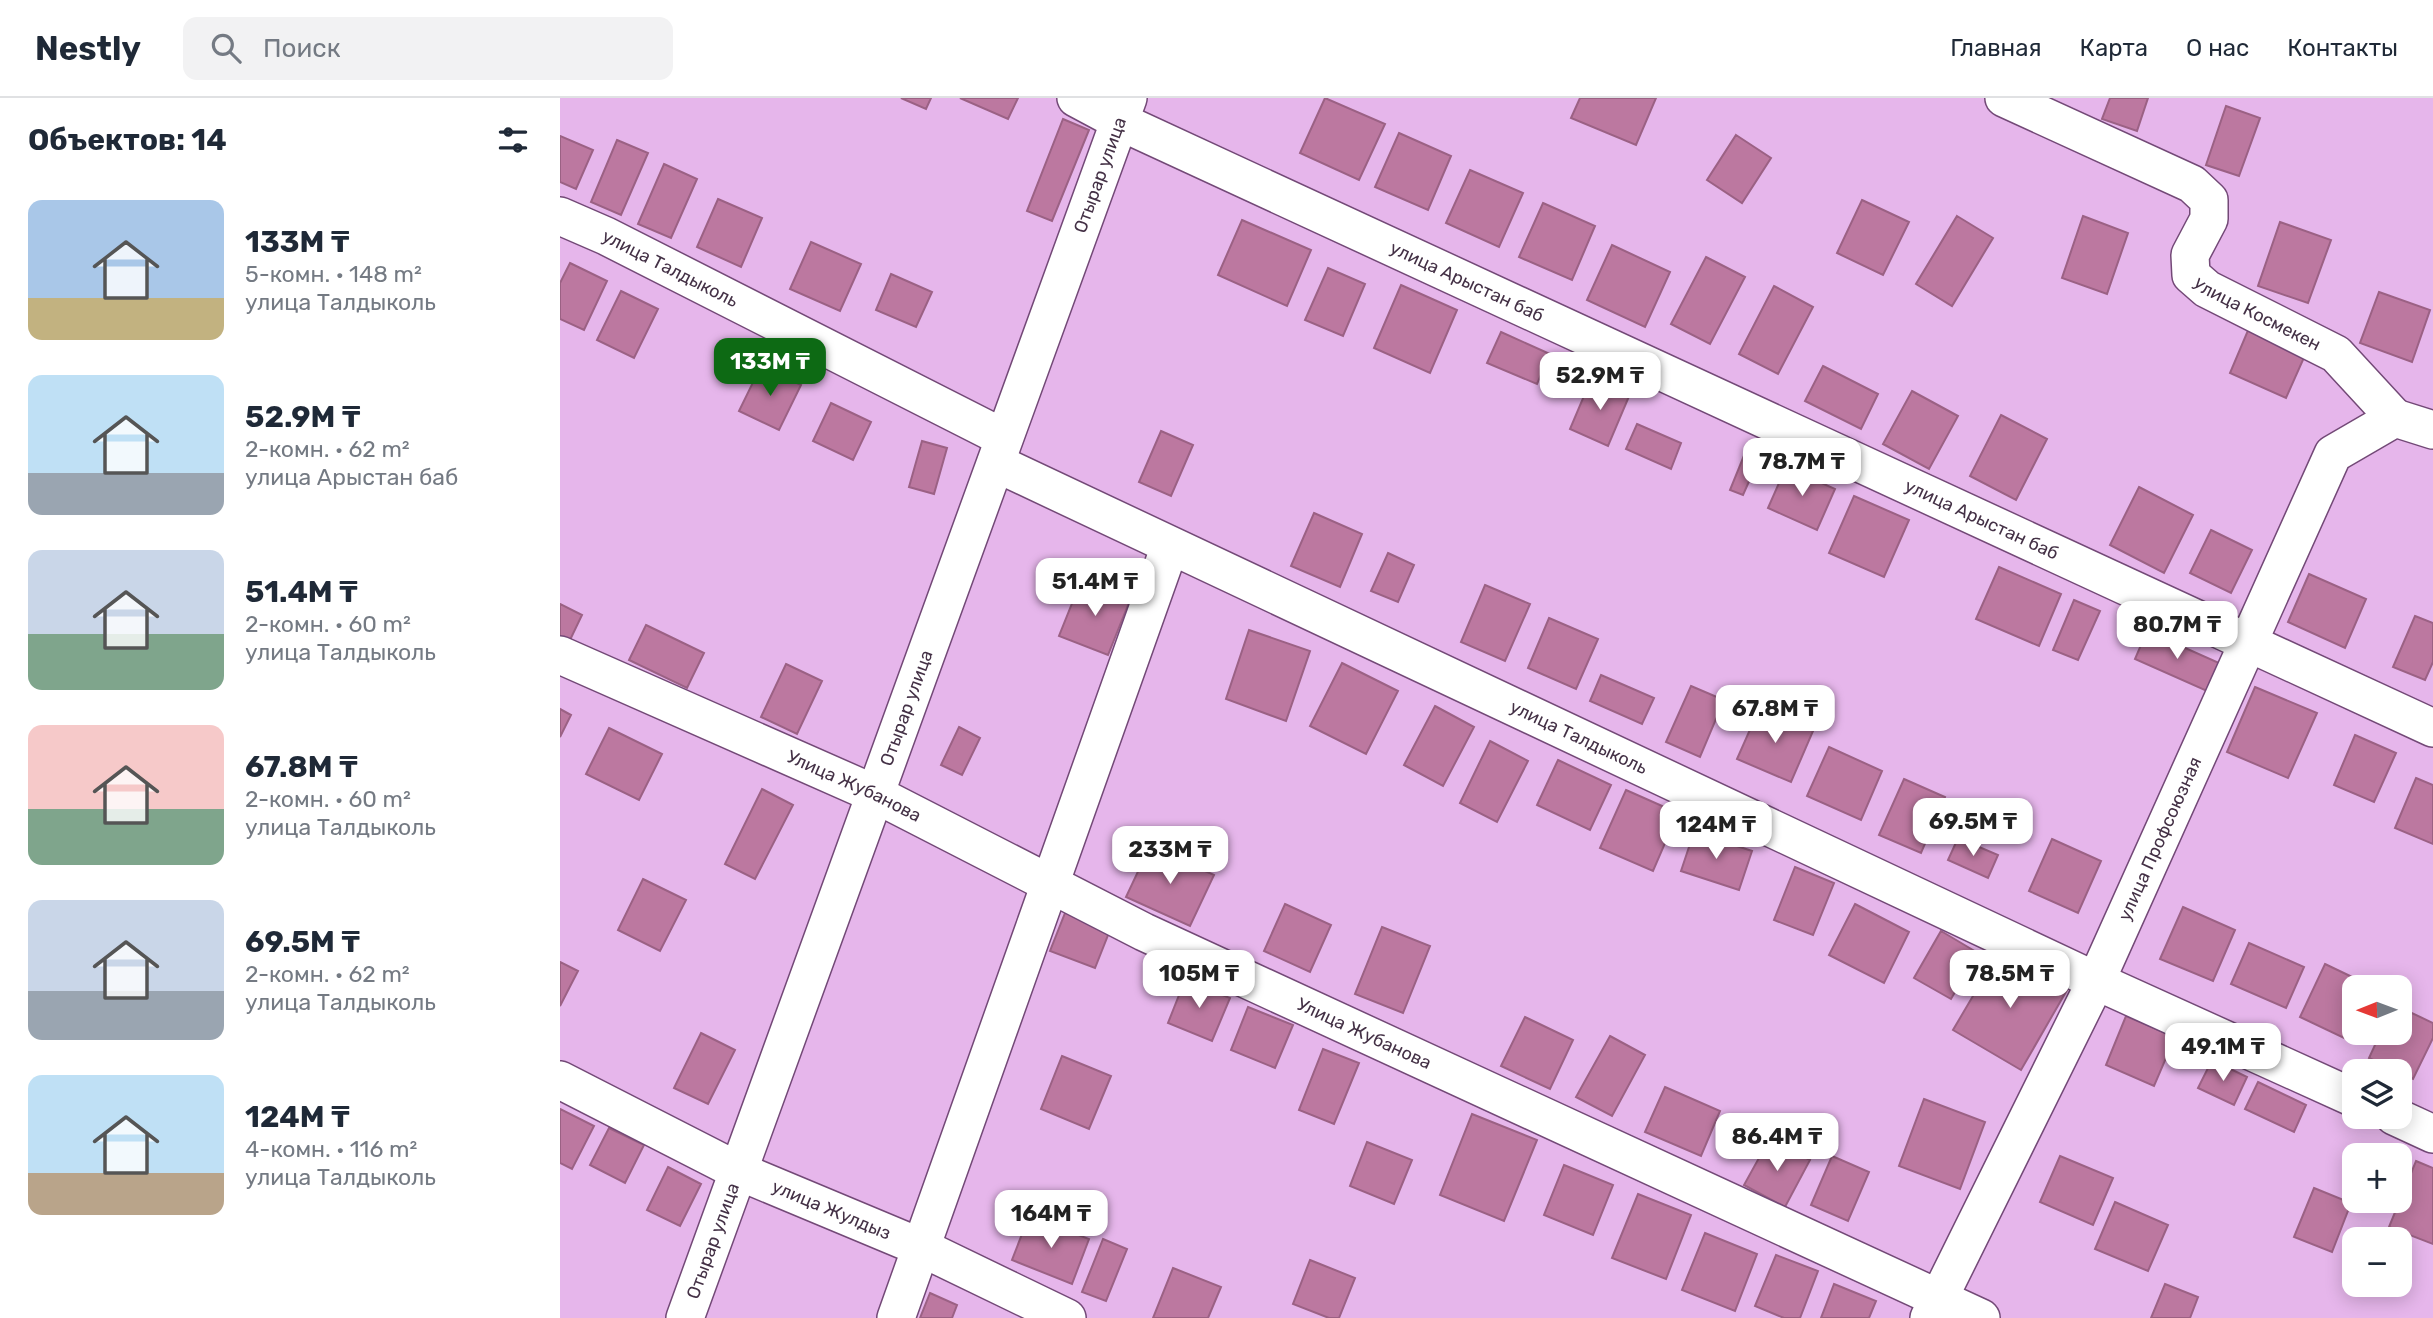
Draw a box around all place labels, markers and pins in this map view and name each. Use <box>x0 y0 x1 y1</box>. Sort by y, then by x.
pin: 133M ₸ <box>713 338 827 398</box>
pin: 52.9M ₸ <box>1535 352 1665 412</box>
pin: 78.7M ₸ <box>1737 438 1867 498</box>
pin: 51.4M ₸ <box>1030 559 1160 618</box>
pin: 80.7M ₸ <box>2112 602 2242 661</box>
pin: 67.8M ₸ <box>1710 686 1840 745</box>
pin: 69.5M ₸ <box>1908 798 2038 858</box>
pin: 124M ₸ <box>1659 802 1773 861</box>
pin: 233M ₸ <box>1113 826 1227 886</box>
pin: 105M ₸ <box>1142 950 1256 1010</box>
pin: 78.5M ₸ <box>1945 950 2075 1010</box>
pin: 49.1M ₸ <box>2158 1024 2288 1083</box>
pin: 86.4M ₸ <box>1712 1114 1842 1173</box>
pin: 164M ₸ <box>994 1190 1108 1250</box>

